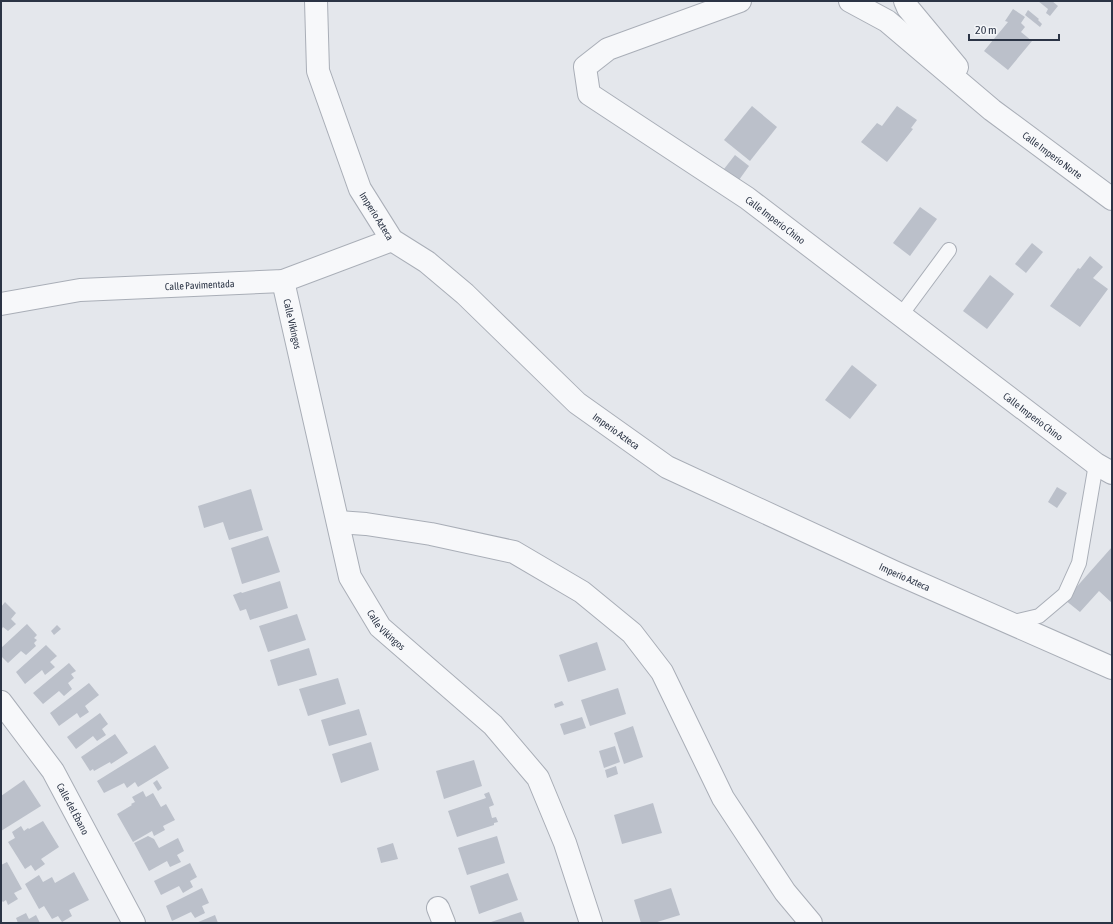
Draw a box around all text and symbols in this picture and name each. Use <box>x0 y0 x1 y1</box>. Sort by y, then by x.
scale bar <box>969 16 1059 42</box>
text: 20 m <box>975 23 997 37</box>
street label: Calle Imperio Norte <box>1020 130 1085 181</box>
street label: Imperio Azteca <box>357 190 396 242</box>
street label: Calle Imperio Chino <box>743 194 807 247</box>
street label: Calle Pavimentada <box>165 278 235 292</box>
street label: Calle Vikingos <box>281 298 303 351</box>
street label: Calle Imperio Chino <box>1001 390 1065 443</box>
street label: Imperio Azteca <box>591 411 642 452</box>
street label: Imperio Azteca <box>877 561 932 593</box>
street label: Calle Vikingos <box>365 608 408 653</box>
street label: Calle del Ébano <box>54 781 91 837</box>

